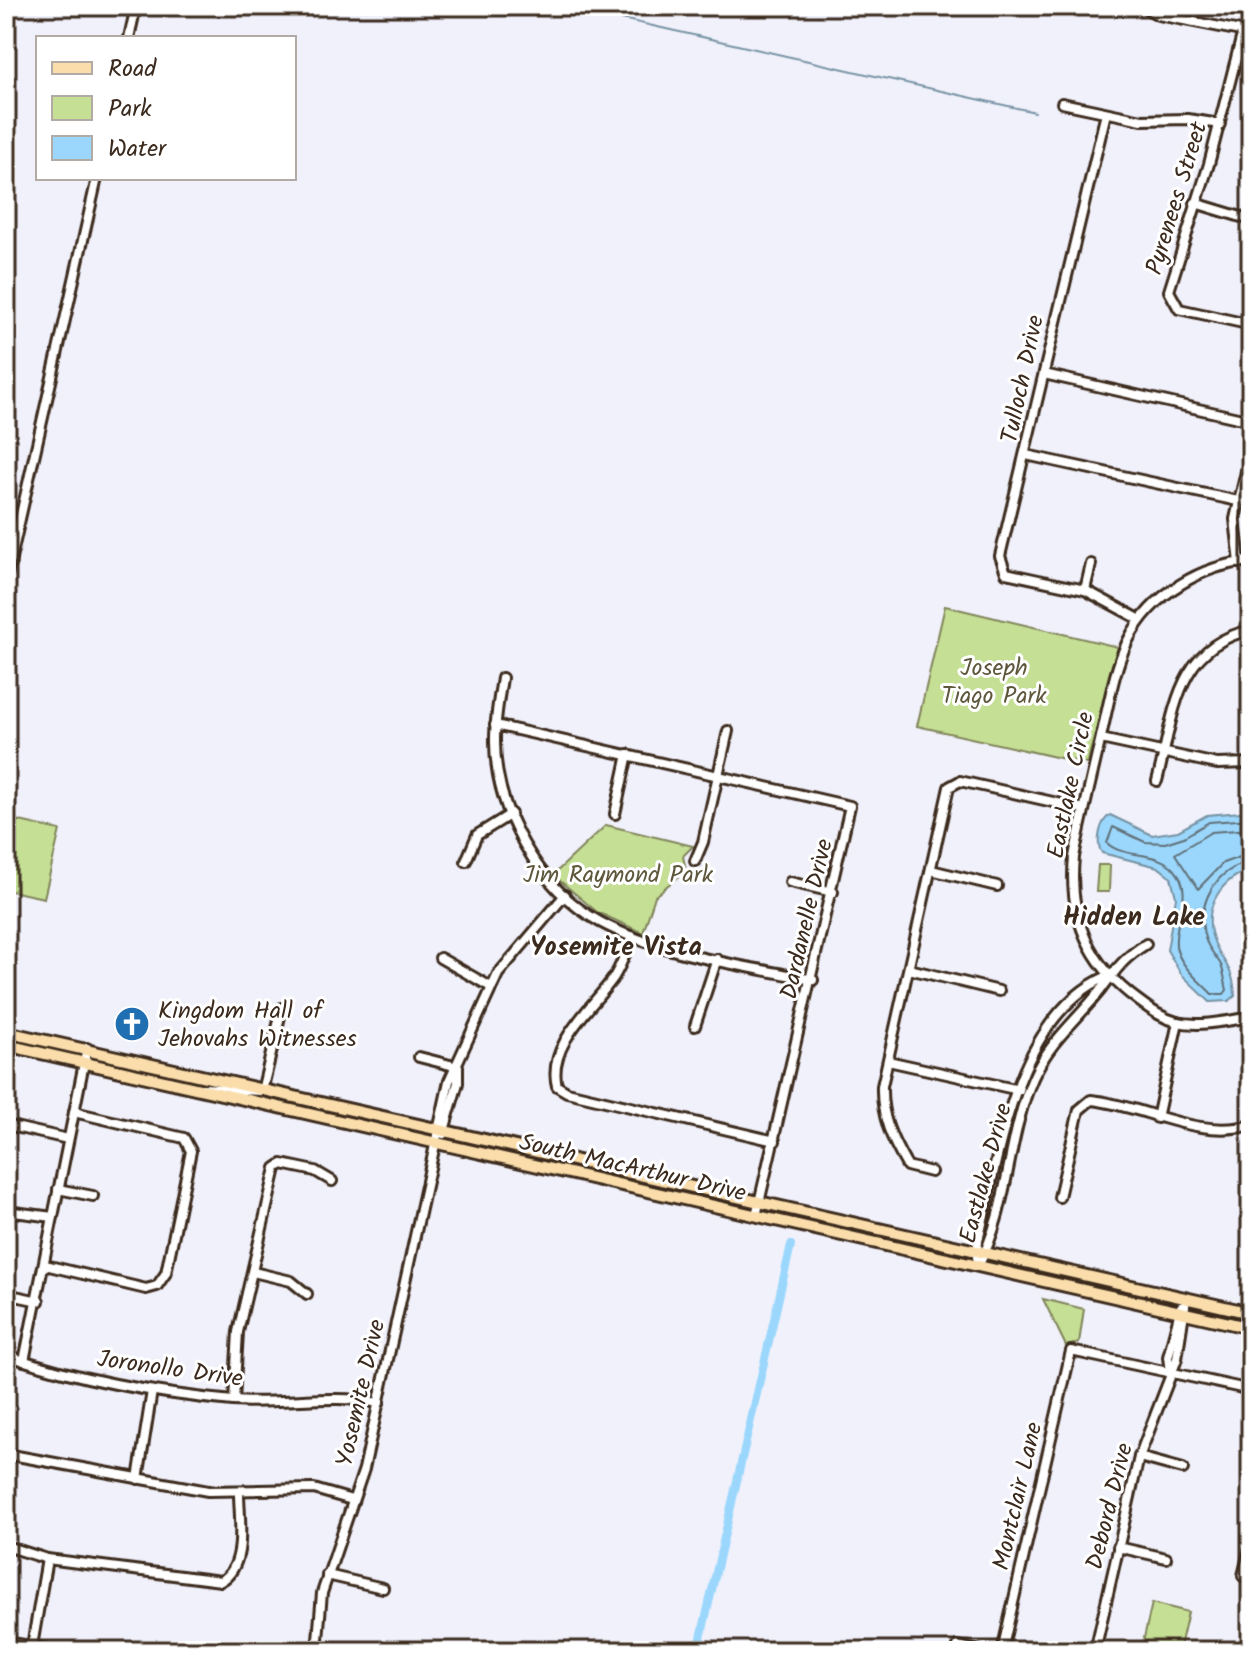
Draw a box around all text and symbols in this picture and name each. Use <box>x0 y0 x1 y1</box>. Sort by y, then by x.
legend <box>36 36 296 180</box>
text: Road <box>108 50 157 89</box>
text: Park <box>108 90 152 129</box>
street label: Pyrenees Street <box>1136 116 1219 280</box>
text: Water <box>108 130 168 169</box>
street label: Tulloch Drive <box>991 311 1056 447</box>
park label: Joseph Tiago Park <box>941 649 1047 716</box>
street label: Eastlake Circle <box>1037 708 1106 862</box>
street label: Dardanelle Drive <box>770 835 845 1004</box>
park label: Jim Raymond Park <box>523 856 714 895</box>
district label: Hidden Lake <box>1063 897 1205 939</box>
district label: Yosemite Vista <box>530 927 702 969</box>
place label: Kingdom Hall of Jehovahs Witnesses <box>158 992 357 1059</box>
church icon: Kingdom Hall of Jehovahs Witnesses <box>113 1005 151 1043</box>
street label: Eastlake Drive <box>949 1099 1024 1248</box>
street label: South MacArthur Drive <box>515 1123 750 1214</box>
street label: Yosemite Drive <box>326 1316 397 1471</box>
street label: Joronollo Drive <box>94 1340 245 1399</box>
street label: Montclair Lane <box>982 1418 1054 1574</box>
street label: Debord Drive <box>1076 1439 1145 1574</box>

